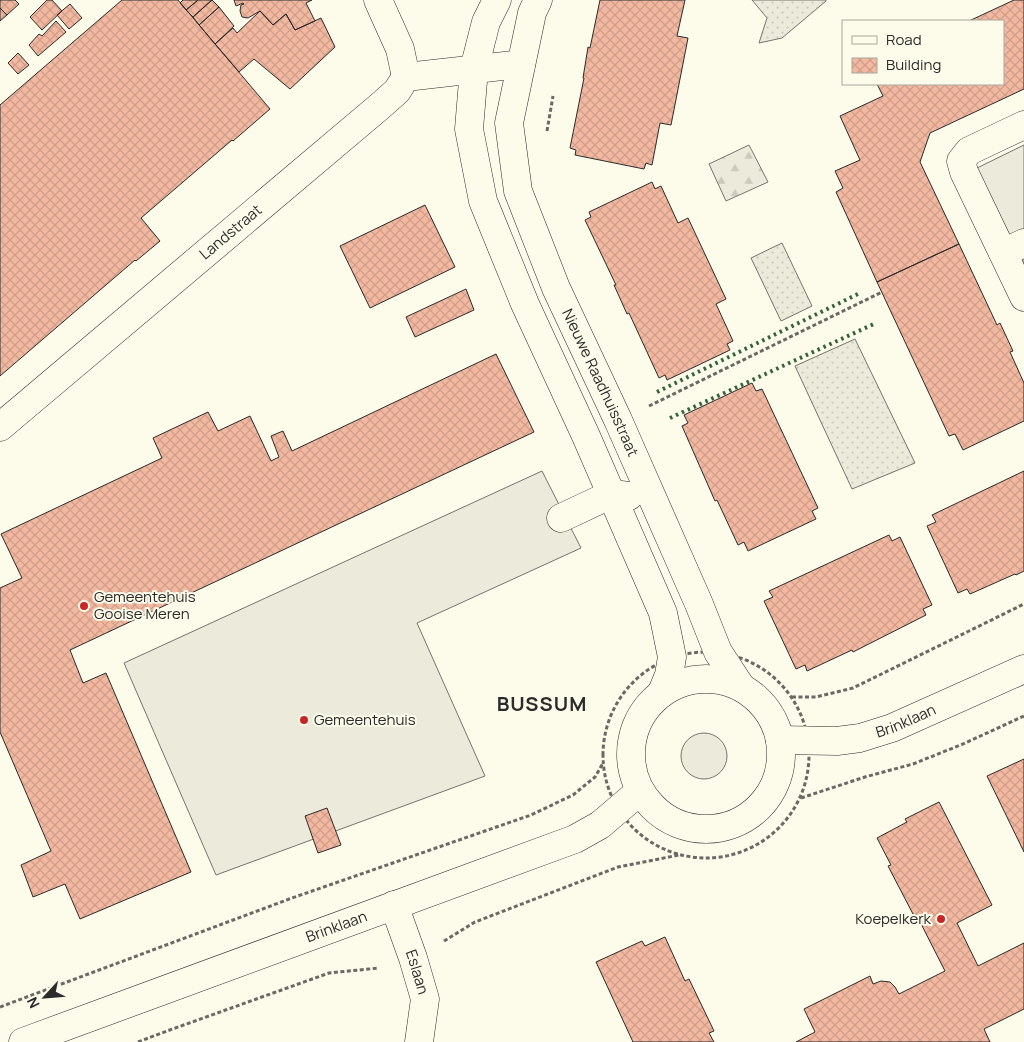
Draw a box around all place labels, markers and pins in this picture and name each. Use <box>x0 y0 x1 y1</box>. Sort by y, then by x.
place label: Gemeentehuis Gooise Meren <box>94 586 196 624</box>
marker: Gemeentehuis Gooise Meren <box>78 600 90 612</box>
place label: Gemeentehuis <box>314 709 416 730</box>
marker: Gemeentehuis <box>298 714 310 726</box>
place label: Koepelkerk <box>855 908 932 929</box>
marker: Koepelkerk <box>935 913 947 925</box>

